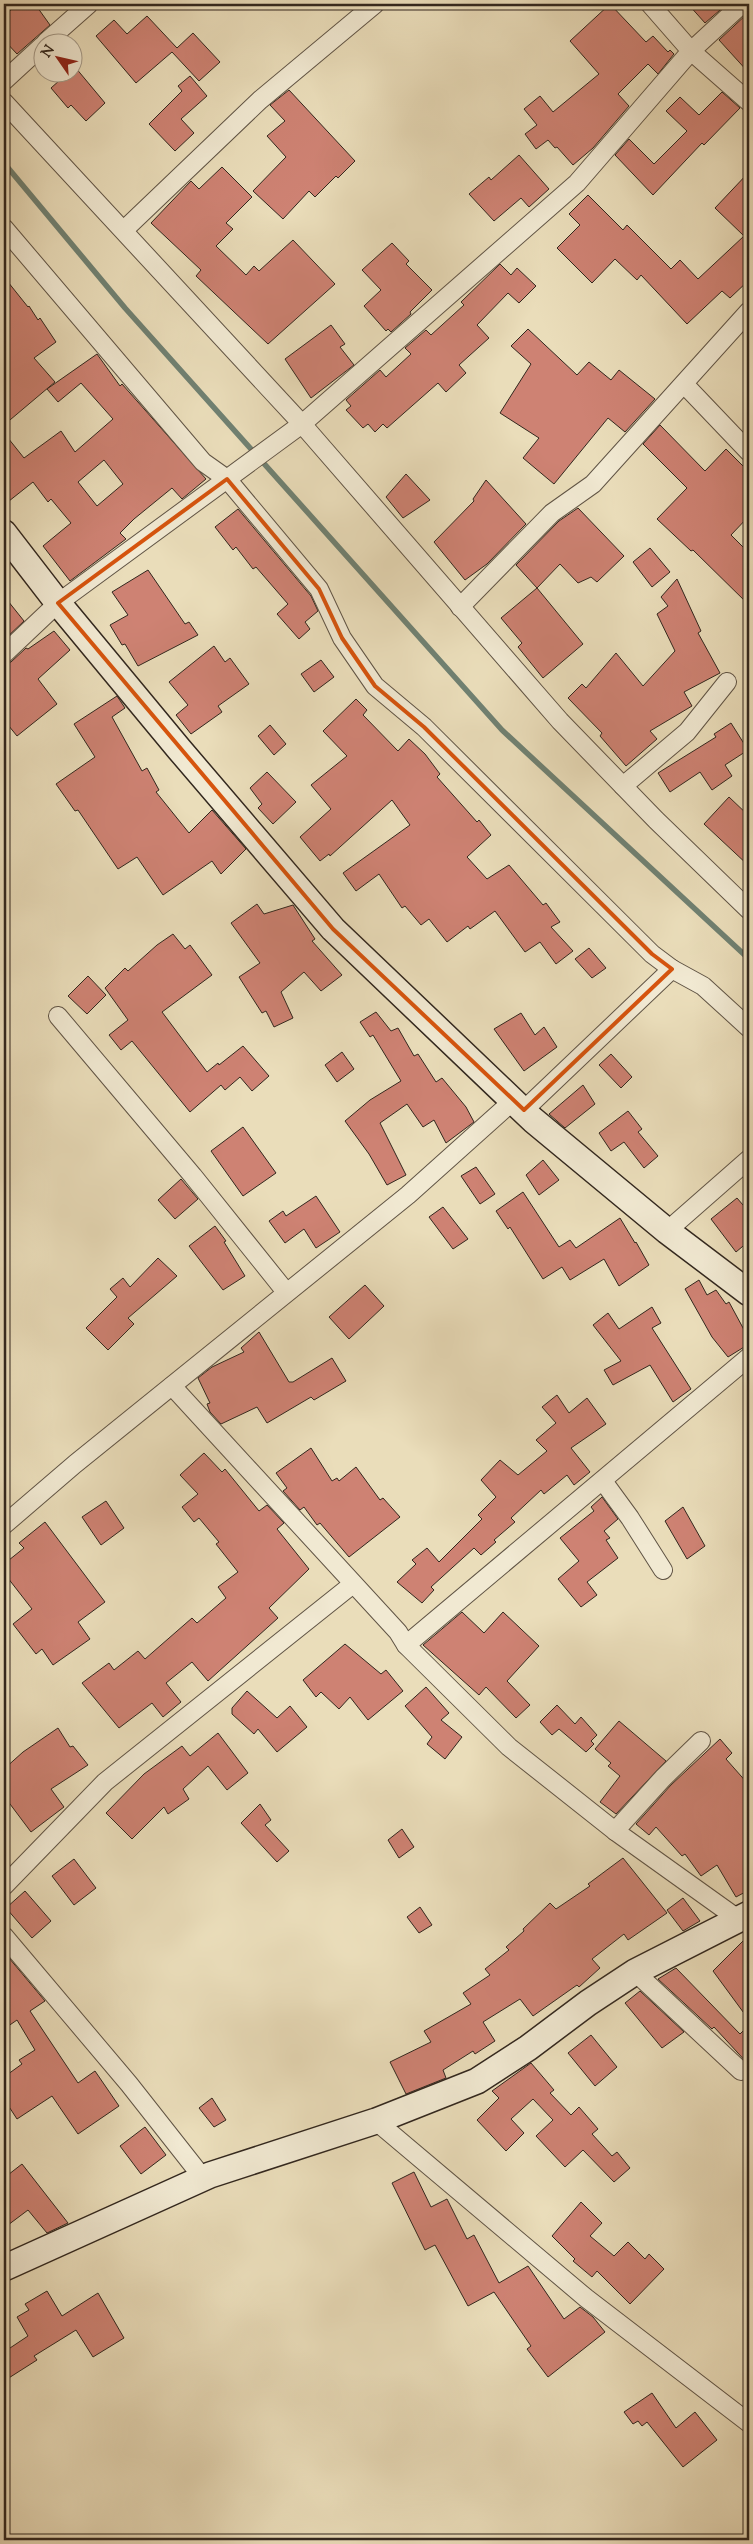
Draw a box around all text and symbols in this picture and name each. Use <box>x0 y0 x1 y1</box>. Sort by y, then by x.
north arrow <box>32 32 82 82</box>
text: N <box>37 42 60 62</box>

